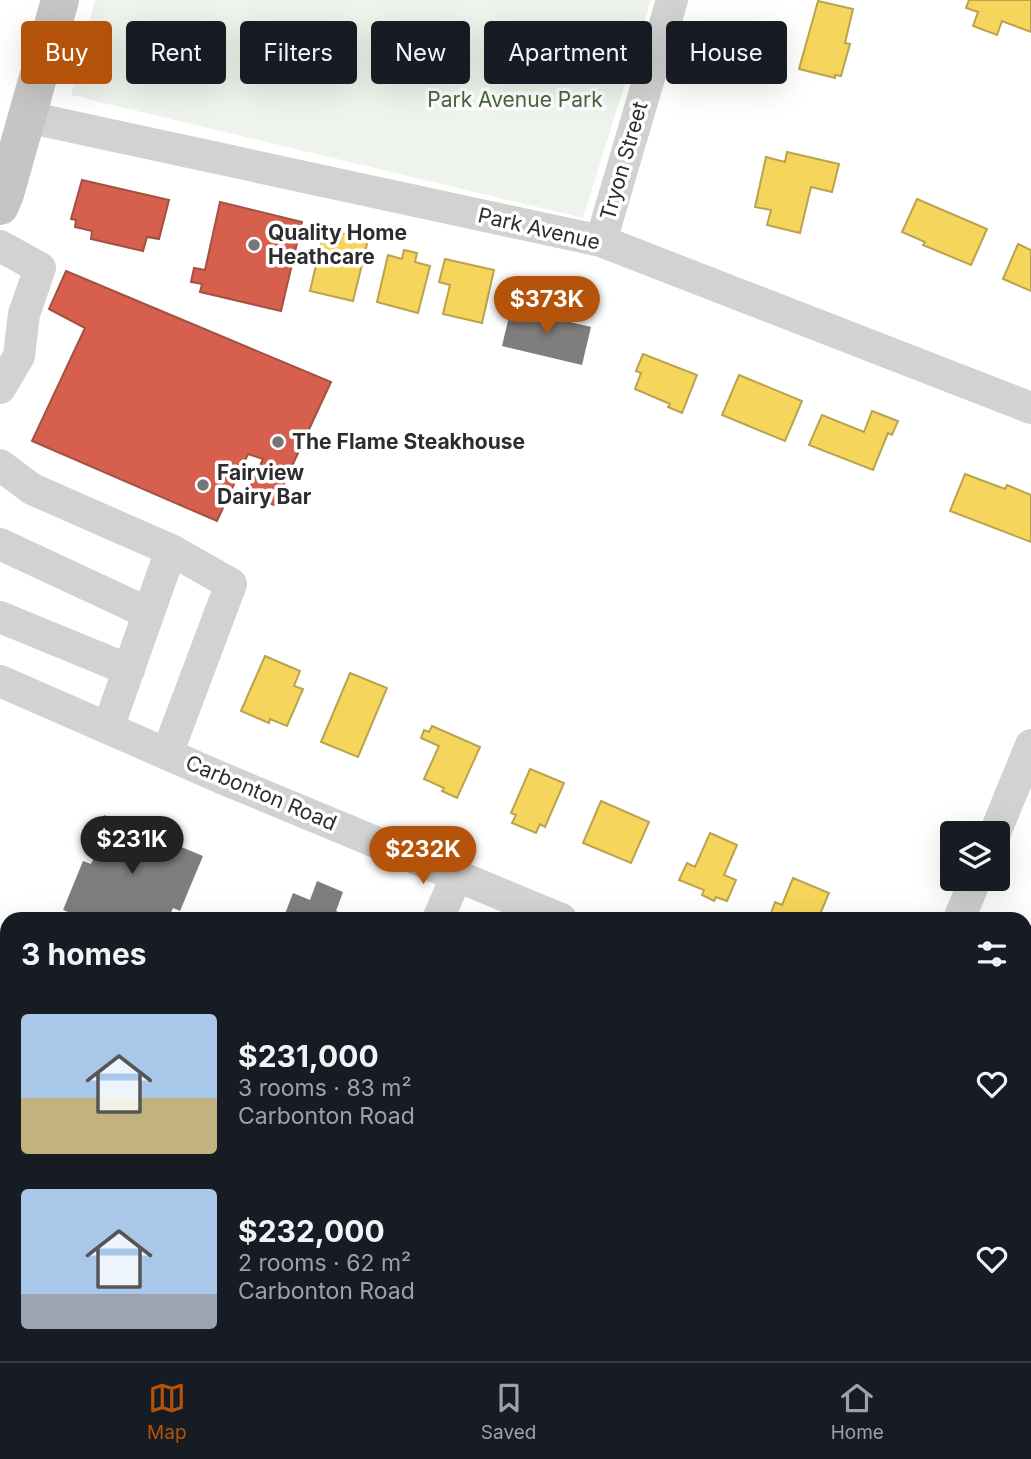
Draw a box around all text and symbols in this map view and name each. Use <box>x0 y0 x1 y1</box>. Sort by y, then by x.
chip: Buy <box>21 21 112 84</box>
chip: Rent <box>126 21 226 84</box>
chip: Filters <box>240 21 357 84</box>
chip: New <box>371 21 470 84</box>
chip: Apartment <box>484 21 652 84</box>
chip: House <box>666 21 787 84</box>
park label: Park Avenue Park <box>427 87 603 112</box>
street label: Tryon Street <box>595 99 652 223</box>
street label: Park Avenue <box>476 202 603 255</box>
place label: Quality Home Heathcare <box>268 220 407 269</box>
marker: Quality Home Heathcare <box>246 237 262 253</box>
pin: $373K <box>498 276 596 336</box>
text: $373K <box>510 285 584 313</box>
place label: The Flame Steakhouse <box>292 429 525 454</box>
marker: The Flame Steakhouse <box>270 434 286 450</box>
place label: Fairview Dairy Bar <box>217 460 312 509</box>
marker: Fairview Dairy Bar <box>195 477 211 493</box>
street label: Carbonton Road <box>182 749 340 836</box>
pin: $231K <box>83 816 181 876</box>
map controls <box>940 821 1010 891</box>
button: layers <box>940 821 1010 891</box>
text: $231K <box>97 825 167 853</box>
pin: $232K <box>374 826 472 886</box>
text: $232K <box>385 835 461 863</box>
icon: filters <box>973 935 1011 973</box>
text: 3 homes <box>21 936 147 972</box>
text: $231,000 <box>238 1038 379 1074</box>
icon: home <box>77 1042 161 1126</box>
icon: heart <box>973 1065 1011 1103</box>
text: 3 rooms · 83 m² <box>238 1074 412 1102</box>
text: Carbonton Road <box>238 1102 415 1130</box>
text: $232,000 <box>238 1213 385 1249</box>
icon: home <box>77 1217 161 1301</box>
icon: heart <box>973 1240 1011 1278</box>
text: 2 rooms · 62 m² <box>238 1249 411 1277</box>
text: Carbonton Road <box>238 1277 415 1305</box>
tab: Map <box>147 1379 187 1444</box>
tab: Saved <box>481 1379 536 1444</box>
tab: Home <box>831 1379 884 1444</box>

